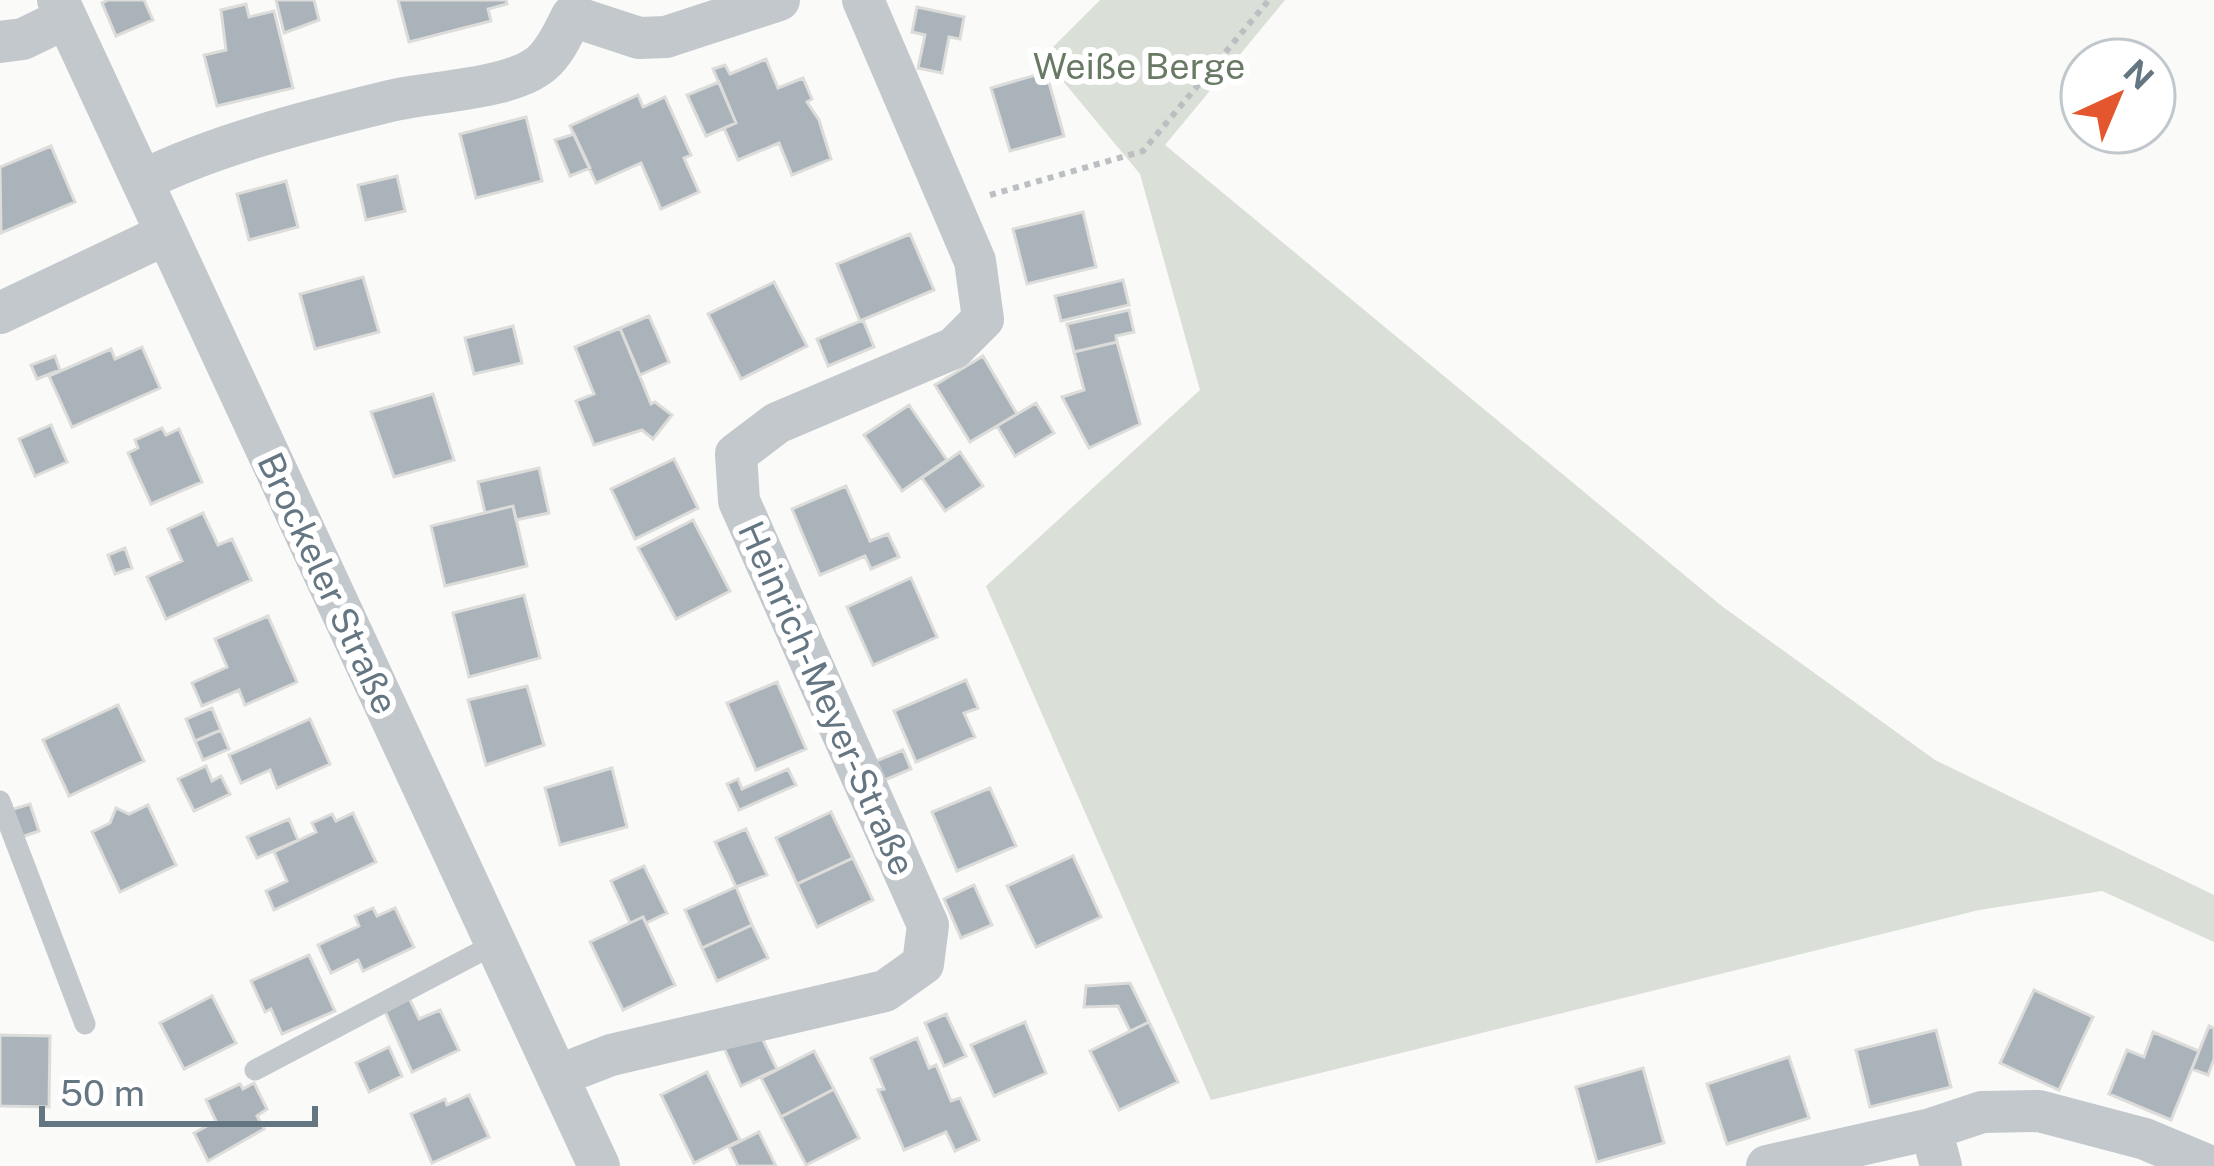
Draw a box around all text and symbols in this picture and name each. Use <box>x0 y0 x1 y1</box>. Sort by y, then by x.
north arrow <box>2058 36 2178 156</box>
park label: Weiße Berge <box>1033 45 1245 87</box>
text: N <box>2116 52 2161 97</box>
street label: Brockeler Straße <box>249 446 407 720</box>
street label: Heinrich-Meyer-Straße <box>730 515 924 881</box>
scale bar <box>42 1052 315 1126</box>
text: 50 m <box>60 1072 145 1114</box>

